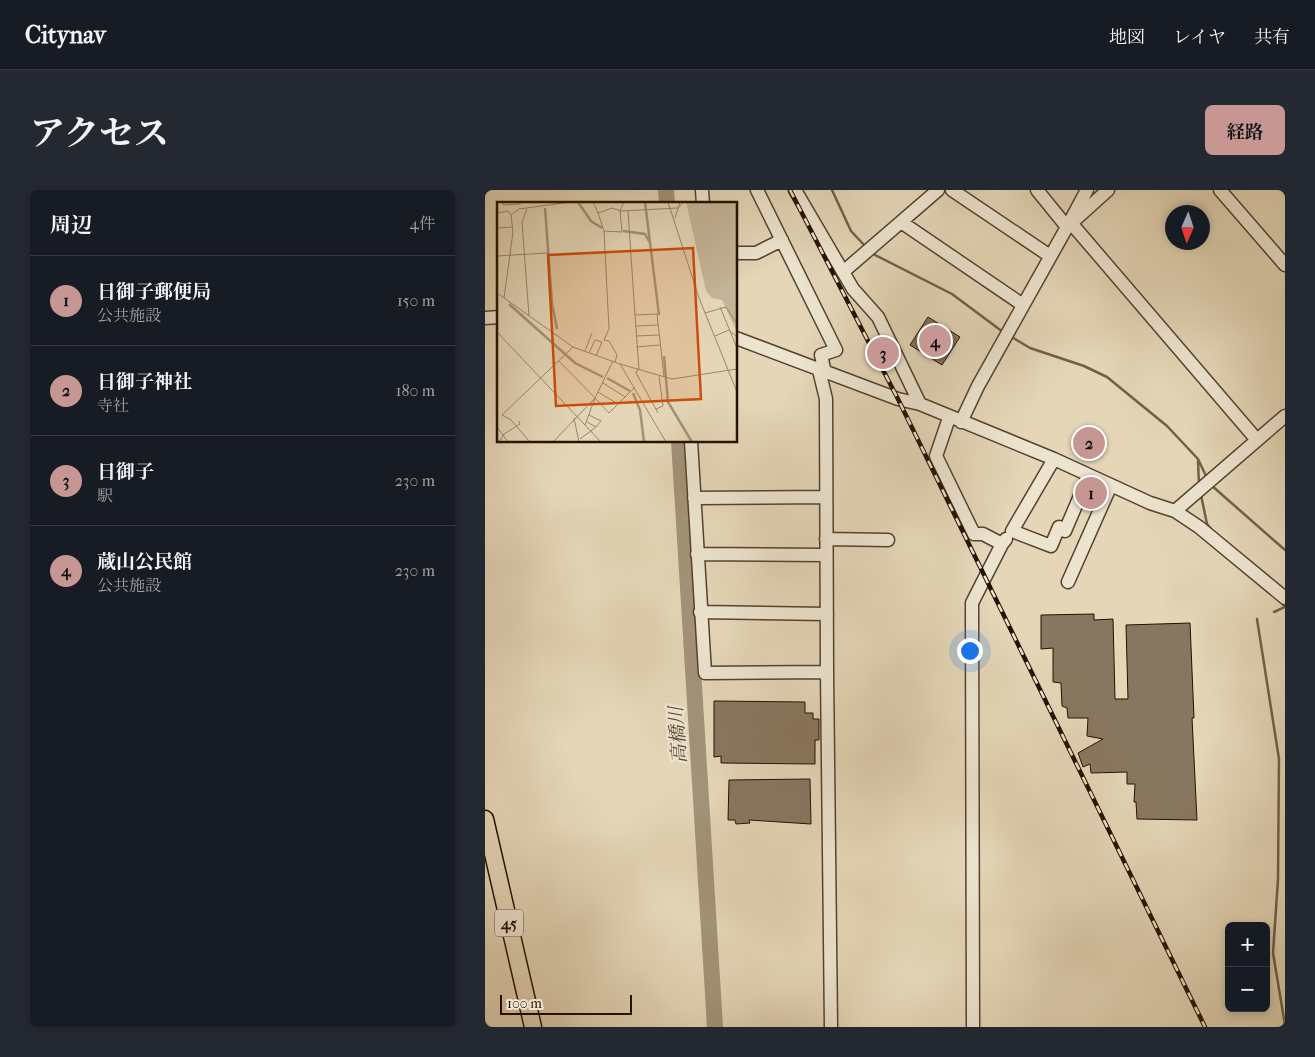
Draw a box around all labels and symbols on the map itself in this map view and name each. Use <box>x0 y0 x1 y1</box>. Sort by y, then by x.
inset map <box>497 202 737 442</box>
north arrow <box>1165 205 1210 250</box>
pin: 4 <box>919 322 951 360</box>
pin: 3 <box>867 334 899 372</box>
pin: 2 <box>1073 424 1105 462</box>
pin: 1 <box>1075 474 1107 512</box>
your location <box>957 638 983 664</box>
water label: 高橋川 <box>665 704 691 764</box>
road number: 45 <box>495 910 523 936</box>
scale bar <box>500 992 633 1015</box>

